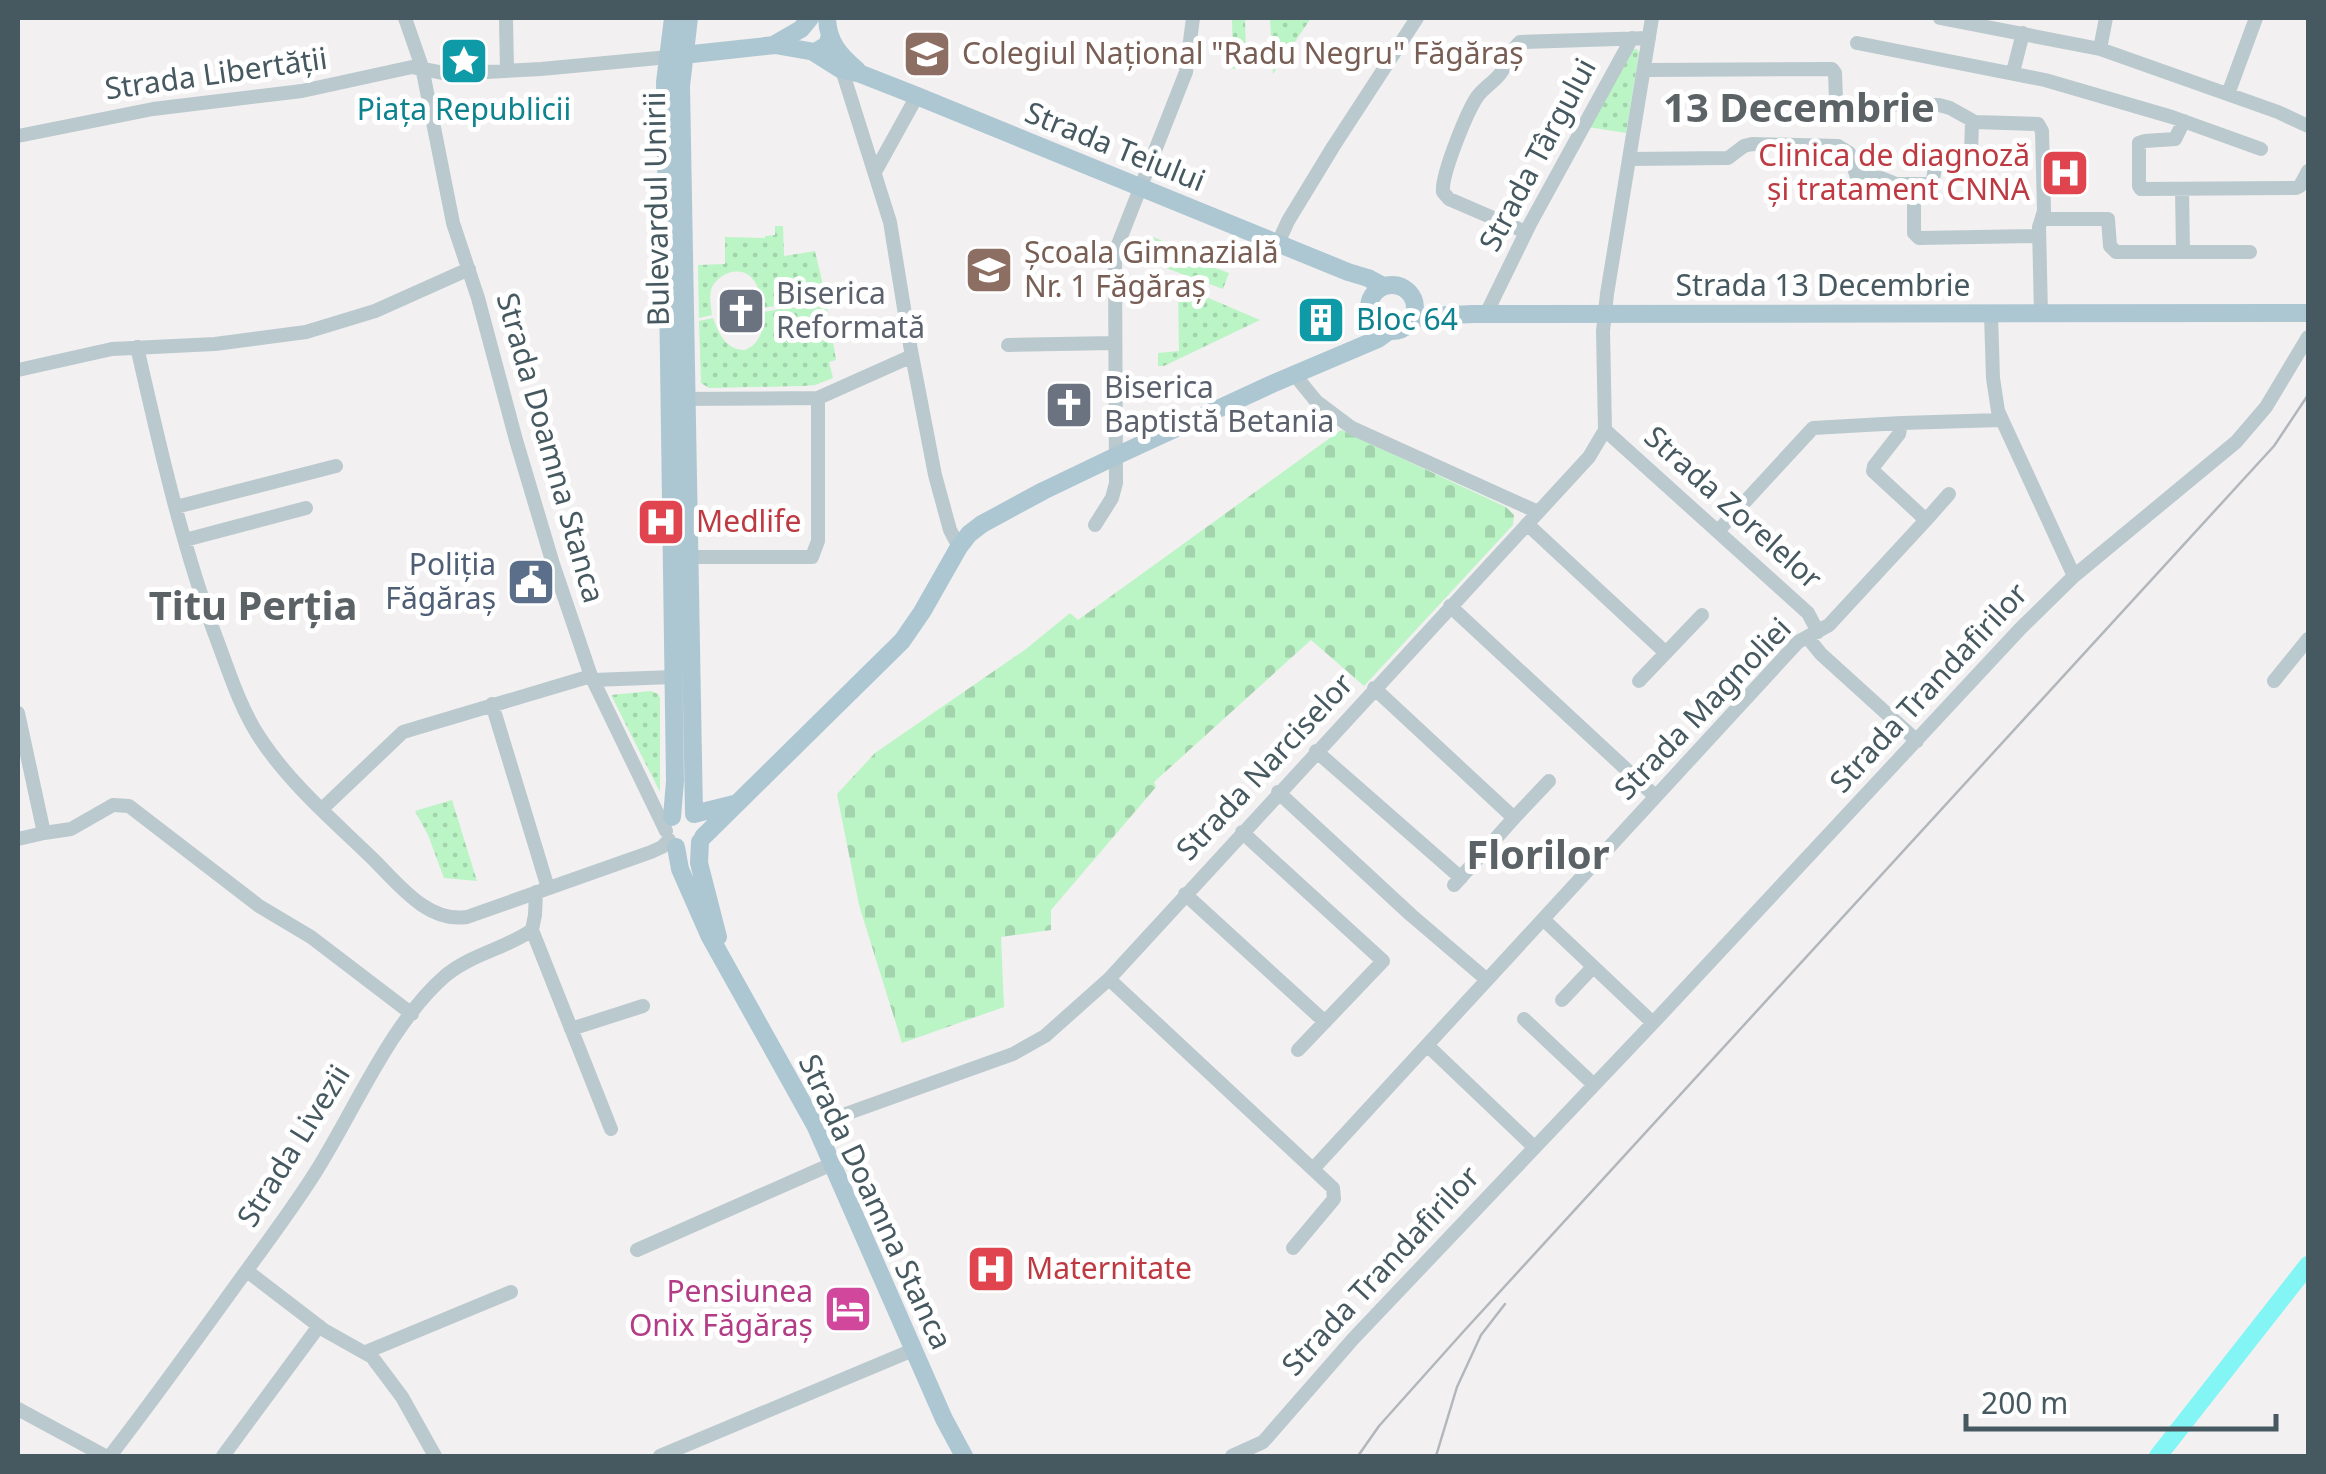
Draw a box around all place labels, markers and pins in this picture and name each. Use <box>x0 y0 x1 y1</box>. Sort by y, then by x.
school or university icon: Colegiul Național "Radu Negru" Făgăraș <box>901 28 953 80</box>
place label: Colegiul Național "Radu Negru" Făgăraș <box>962 32 1524 73</box>
place icon: Piața Republicii <box>438 35 490 87</box>
place label: Piața Republicii <box>357 88 571 129</box>
place label: Clinica de diagnoză și tratament CNNA <box>1758 134 2031 209</box>
hospital icon: Clinica de diagnoză și tratament CNNA <box>2039 147 2091 199</box>
place label: Școala Gimnazială Nr. 1 Făgăraș <box>1024 231 1278 306</box>
school or university icon: Școala Gimnazială Nr. 1 Făgăraș <box>963 244 1015 296</box>
place label: Biserica Reformată <box>776 272 925 347</box>
church icon: Biserica Reformată <box>715 285 767 337</box>
building icon: Bloc 64 <box>1295 294 1347 346</box>
place label: Bloc 64 <box>1356 298 1458 339</box>
place label: Biserica Baptistă Betania <box>1104 366 1334 441</box>
church icon: Biserica Baptistă Betania <box>1043 379 1095 431</box>
hospital icon: Medlife <box>635 496 687 548</box>
place label: Medlife <box>696 500 801 541</box>
place label: Poliția Făgăraș <box>385 543 496 618</box>
public building icon: Poliția Făgăraș <box>505 556 557 608</box>
hospital icon: Maternitate <box>965 1243 1017 1295</box>
place label: Maternitate <box>1026 1247 1192 1288</box>
place label: Pensiunea Onix Făgăraș <box>629 1270 813 1345</box>
hotel icon: Pensiunea Onix Făgăraș <box>822 1283 874 1335</box>

